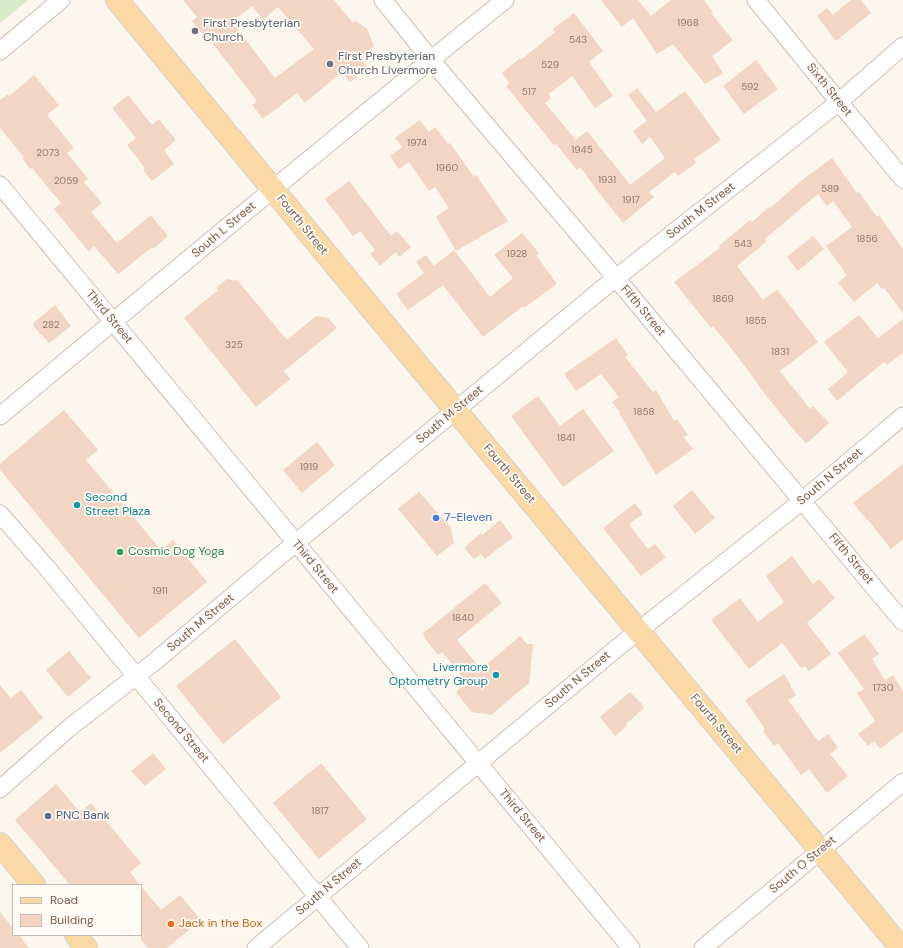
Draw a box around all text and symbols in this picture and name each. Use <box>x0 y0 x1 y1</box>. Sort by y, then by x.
place label: First Presbyterian Church <box>203 17 300 45</box>
house number: 1968 <box>677 17 699 29</box>
marker: First Presbyterian Church <box>190 26 200 36</box>
house number: 543 <box>569 34 587 46</box>
place label: First Presbyterian Church Livermore <box>338 50 437 78</box>
marker: First Presbyterian Church Livermore <box>325 59 335 69</box>
house number: 529 <box>541 59 559 71</box>
street label: Sixth Street <box>803 60 855 120</box>
house number: 592 <box>741 81 759 93</box>
house number: 517 <box>522 86 536 98</box>
house number: 1974 <box>407 137 427 149</box>
house number: 1945 <box>571 144 593 156</box>
house number: 2073 <box>36 147 60 159</box>
house number: 1960 <box>436 162 458 174</box>
house number: 1931 <box>598 174 616 186</box>
house number: 2059 <box>54 175 78 187</box>
street label: South M Street <box>664 180 738 242</box>
house number: 589 <box>821 183 839 195</box>
street label: Fourth Street <box>273 192 331 258</box>
house number: 1917 <box>622 194 640 206</box>
street label: South L Street <box>189 199 259 261</box>
house number: 1856 <box>856 233 878 245</box>
house number: 543 <box>734 238 752 250</box>
house number: 1928 <box>507 248 527 260</box>
street label: Fifth Street <box>617 283 669 339</box>
street label: Third Street <box>82 287 136 347</box>
house number: 1869 <box>712 293 734 305</box>
house number: 1855 <box>745 315 767 327</box>
house number: 282 <box>42 319 60 331</box>
house number: 325 <box>225 339 243 351</box>
house number: 1831 <box>771 346 789 358</box>
street label: South M Street <box>414 383 486 447</box>
house number: 1858 <box>633 406 655 418</box>
house number: 1841 <box>557 432 575 444</box>
street label: Fourth Street <box>480 441 538 507</box>
street label: South N Street <box>794 445 866 509</box>
house number: 1919 <box>300 461 318 473</box>
place label: Second Street Plaza <box>85 491 150 519</box>
marker: Second Street Plaza <box>72 500 82 510</box>
place label: 7-Eleven <box>444 511 492 525</box>
marker: 7-Eleven <box>431 513 441 523</box>
street label: Fifth Street <box>825 531 877 587</box>
street label: Third Street <box>288 537 342 597</box>
place label: Cosmic Dog Yoga <box>128 545 224 559</box>
marker: Cosmic Dog Yoga <box>115 547 125 557</box>
house number: 1911 <box>152 585 168 597</box>
street label: South M Street <box>165 591 237 655</box>
house number: 1840 <box>452 612 474 624</box>
street label: South N Street <box>542 648 614 712</box>
place label: Livermore Optometry Group <box>389 661 488 689</box>
marker: Livermore Optometry Group <box>491 670 501 680</box>
house number: 1730 <box>873 682 893 694</box>
street label: Fourth Street <box>687 691 745 757</box>
street label: Second Street <box>150 696 212 766</box>
street label: Third Street <box>495 786 549 846</box>
house number: 1817 <box>311 805 329 817</box>
place label: PNC Bank <box>56 809 110 823</box>
marker: PNC Bank <box>43 811 53 821</box>
street label: South O Street <box>767 833 839 897</box>
street label: South N Street <box>293 855 365 919</box>
legend <box>12 884 142 936</box>
text: Road <box>50 892 78 908</box>
text: Building <box>50 912 94 928</box>
place label: Jack in the Box <box>179 917 262 931</box>
marker: Jack in the Box <box>166 919 176 929</box>

